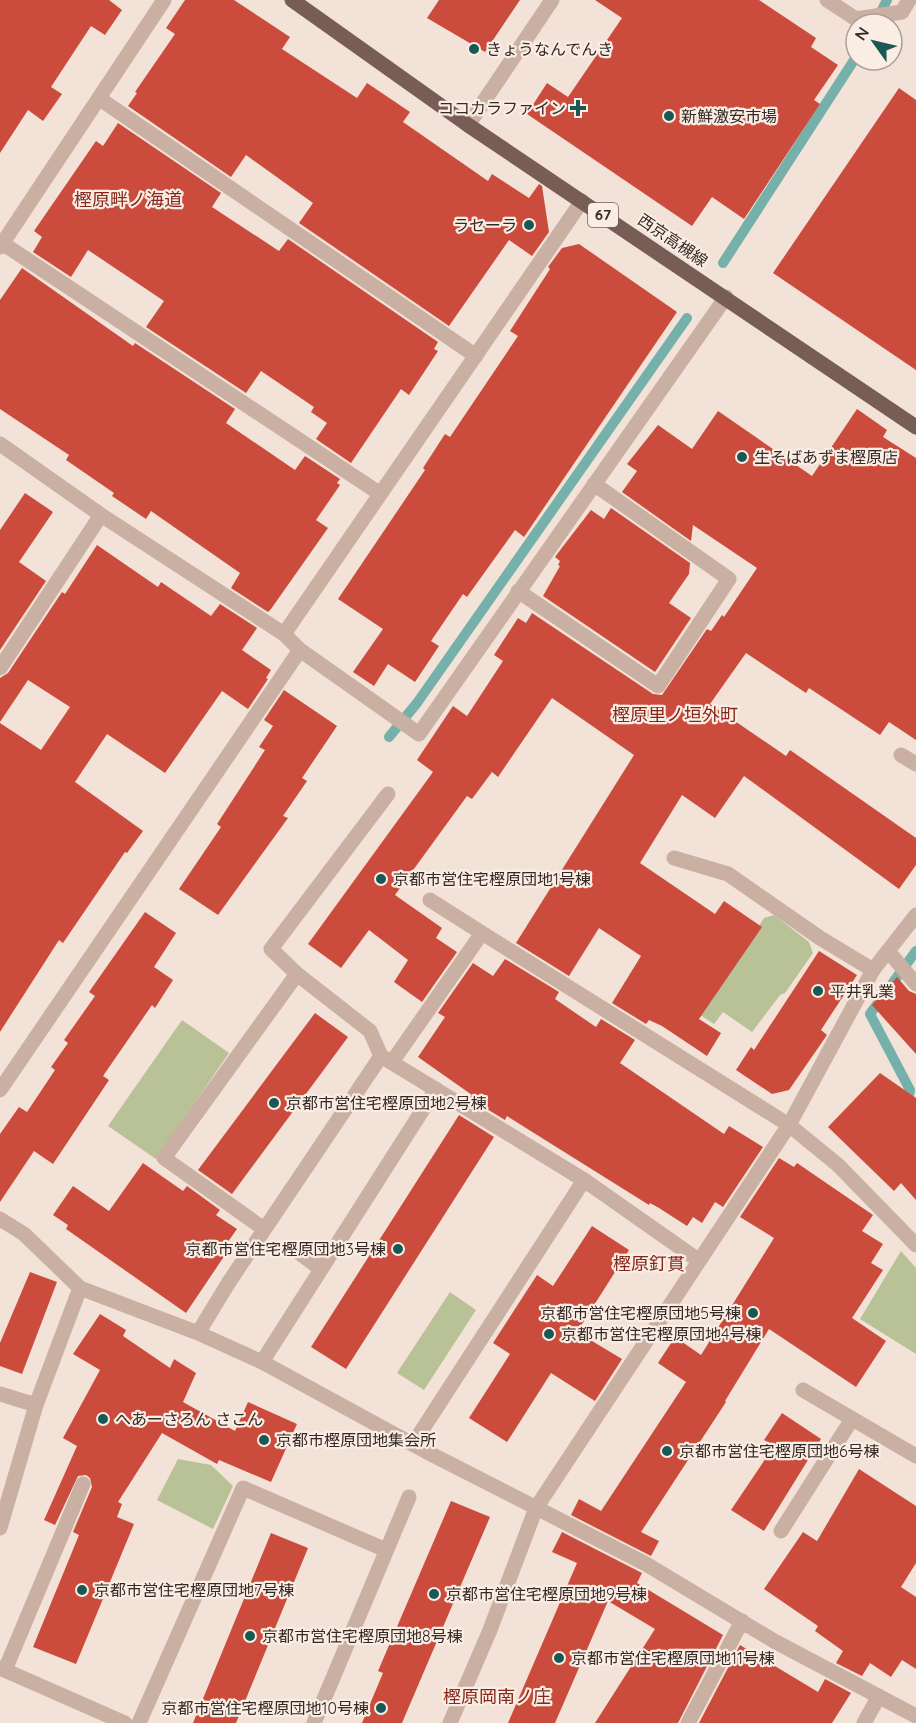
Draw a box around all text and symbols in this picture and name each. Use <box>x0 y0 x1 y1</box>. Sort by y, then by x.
north arrow <box>844 12 904 72</box>
text: N <box>850 23 873 44</box>
place label: きょうなんでんき <box>486 39 613 59</box>
marker: きょうなんでんき <box>467 42 481 56</box>
place label: ココカラファイン <box>438 98 566 118</box>
marker: ココカラファイン <box>571 101 585 115</box>
place label: 新鮮激安市場 <box>681 106 777 126</box>
marker: 新鮮激安市場 <box>662 109 676 123</box>
district label: 樫原畔ノ海道 <box>74 188 182 211</box>
road number: 67 <box>588 203 618 227</box>
street label: 西京高槻線 <box>634 209 712 271</box>
place label: ラセーラ <box>453 215 517 235</box>
marker: ラセーラ <box>522 218 536 232</box>
place label: 生そばあずま樫原店 <box>754 447 898 467</box>
marker: 生そばあずま樫原店 <box>735 450 749 464</box>
district label: 樫原里ノ垣外町 <box>612 703 738 726</box>
place label: 京都市営住宅樫原団地1号棟 <box>393 869 591 889</box>
marker: 京都市営住宅樫原団地1号棟 <box>374 872 388 886</box>
place label: 平井乳業 <box>830 981 894 1001</box>
marker: 平井乳業 <box>811 984 825 998</box>
place label: 京都市営住宅樫原団地2号棟 <box>286 1093 487 1113</box>
marker: 京都市営住宅樫原団地2号棟 <box>267 1096 281 1110</box>
place label: 京都市営住宅樫原団地3号棟 <box>186 1239 386 1259</box>
marker: 京都市営住宅樫原団地3号棟 <box>391 1242 405 1256</box>
district label: 樫原釘貫 <box>613 1252 685 1275</box>
place label: 京都市営住宅樫原団地5号棟 <box>540 1303 741 1323</box>
marker: 京都市営住宅樫原団地5号棟 <box>746 1306 760 1320</box>
place label: 京都市営住宅樫原団地4号棟 <box>561 1324 761 1344</box>
marker: 京都市営住宅樫原団地4号棟 <box>542 1327 556 1341</box>
place label: へあーさろん さこん <box>115 1409 263 1429</box>
marker: へあーさろん さこん <box>96 1412 110 1426</box>
place label: 京都市樫原団地集会所 <box>276 1430 436 1450</box>
marker: 京都市樫原団地集会所 <box>257 1433 271 1447</box>
place label: 京都市営住宅樫原団地6号棟 <box>679 1441 880 1461</box>
marker: 京都市営住宅樫原団地6号棟 <box>660 1444 674 1458</box>
place label: 京都市営住宅樫原団地7号棟 <box>94 1580 294 1600</box>
marker: 京都市営住宅樫原団地7号棟 <box>75 1583 89 1597</box>
place label: 京都市営住宅樫原団地9号棟 <box>446 1584 647 1604</box>
marker: 京都市営住宅樫原団地9号棟 <box>427 1587 441 1601</box>
place label: 京都市営住宅樫原団地8号棟 <box>262 1626 463 1646</box>
marker: 京都市営住宅樫原団地8号棟 <box>243 1629 257 1643</box>
place label: 京都市営住宅樫原団地11号棟 <box>571 1648 775 1668</box>
marker: 京都市営住宅樫原団地11号棟 <box>552 1651 566 1665</box>
district label: 樫原岡南ノ庄 <box>443 1685 551 1708</box>
place label: 京都市営住宅樫原団地10号棟 <box>162 1698 369 1718</box>
marker: 京都市営住宅樫原団地10号棟 <box>374 1701 388 1715</box>

